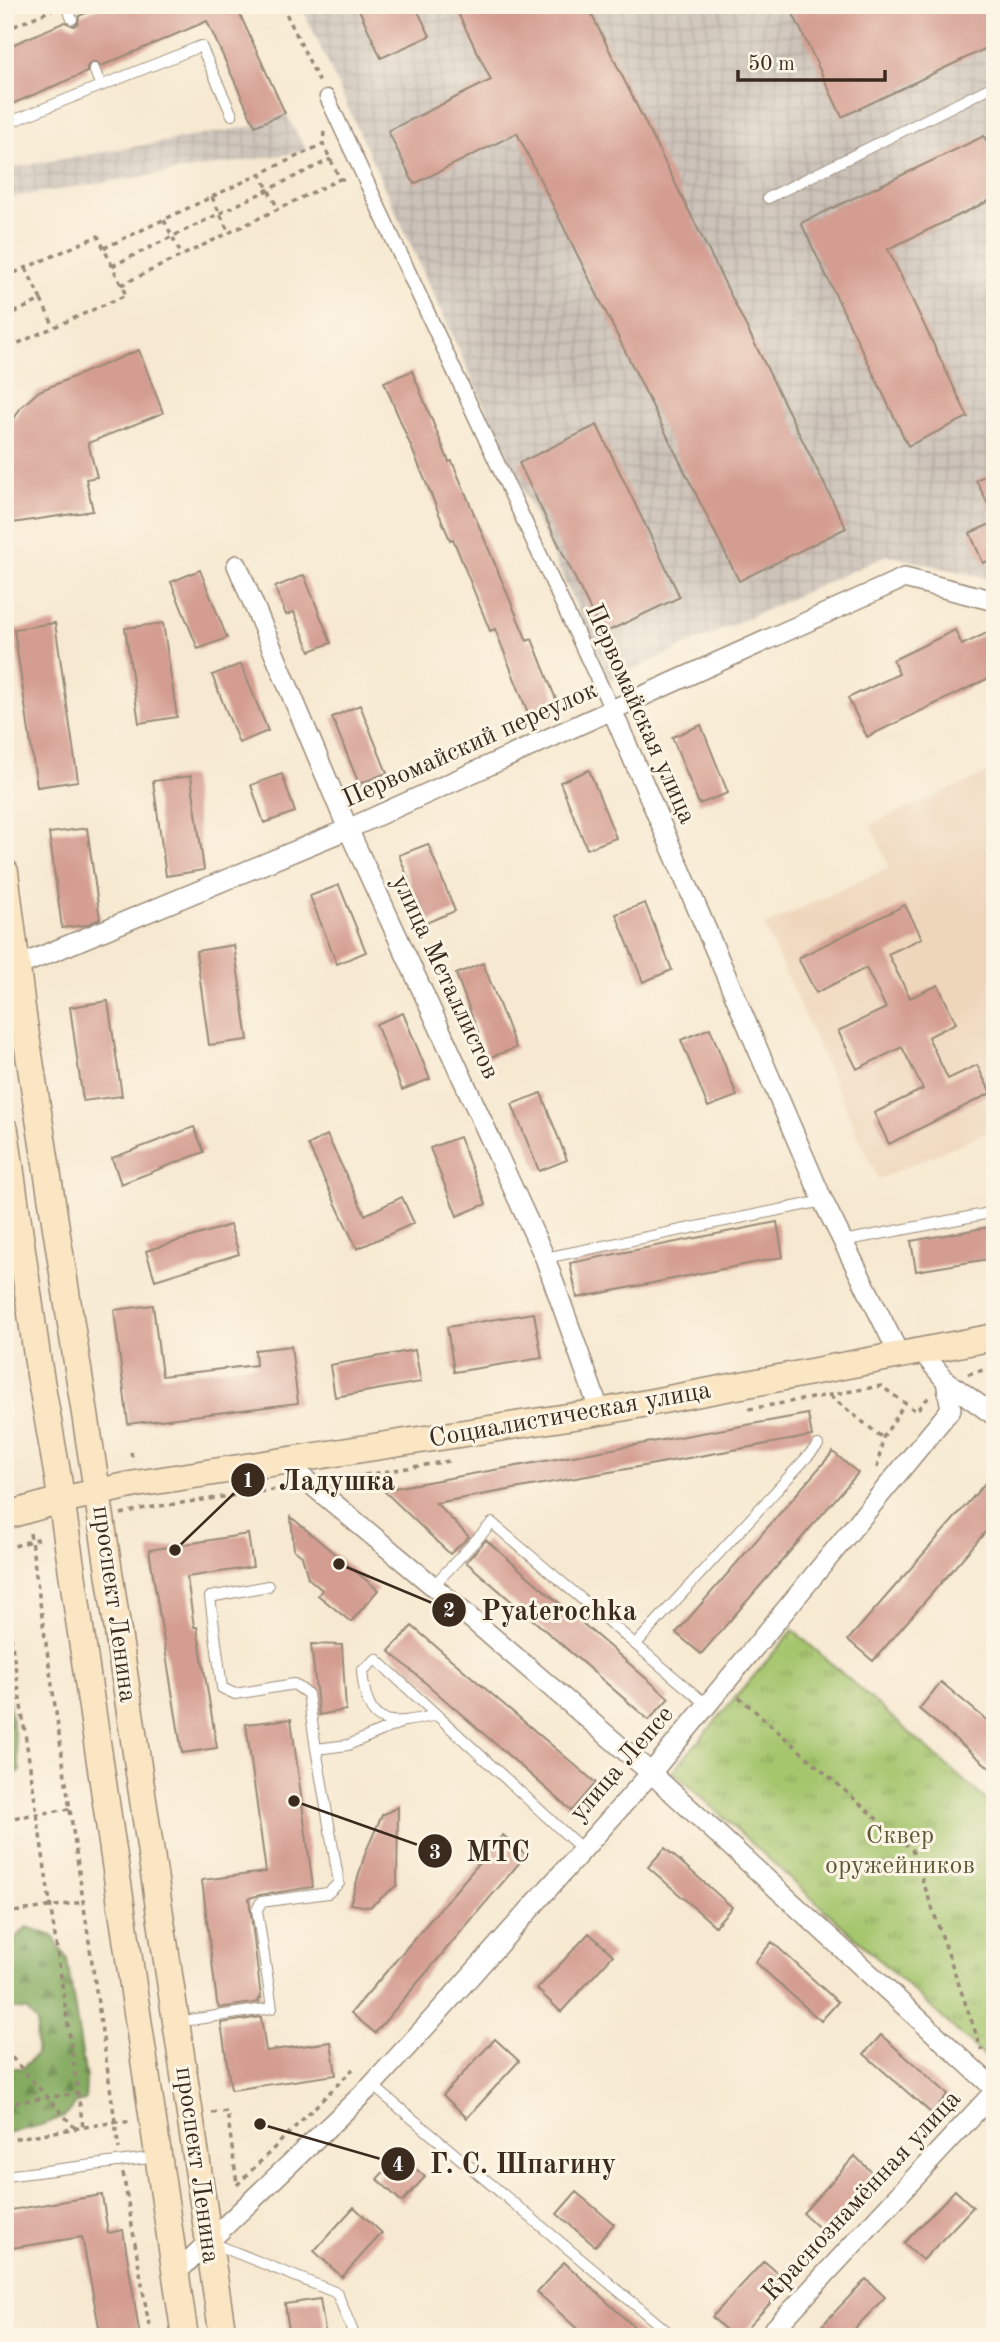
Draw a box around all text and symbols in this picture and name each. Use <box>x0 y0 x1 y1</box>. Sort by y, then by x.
scale bar <box>738 38 884 82</box>
text: 50 m <box>748 54 795 75</box>
street label: Первомайская улица <box>580 600 700 828</box>
street label: Первомайский переулок <box>339 677 601 813</box>
street label: улица Металлистов <box>386 871 504 1083</box>
street label: Социалистическая улица <box>427 1377 713 1453</box>
callout: Ладушка <box>230 1455 410 1504</box>
text: Ладушка <box>279 1469 395 1497</box>
text: 1 <box>242 1471 254 1492</box>
street label: проспект Ленина <box>87 1504 141 1704</box>
callout: Pyaterochka <box>432 1585 651 1634</box>
text: Pyaterochka <box>481 1599 637 1627</box>
text: 2 <box>443 1601 455 1622</box>
street label: улица Лепсе <box>565 1701 679 1827</box>
park label: Сквер оружейников <box>825 1823 975 1879</box>
callout: МТС <box>417 1827 544 1876</box>
text: МТС <box>466 1839 530 1868</box>
text: 3 <box>429 1843 441 1864</box>
street label: проспект Ленина <box>170 2065 224 2265</box>
street label: Краснознамённая улица <box>758 2085 966 2306</box>
callout: Г. С. Шпагину <box>380 2139 630 2188</box>
text: Г. С. Шпагину <box>430 2151 616 2180</box>
text: 4 <box>392 2155 404 2176</box>

